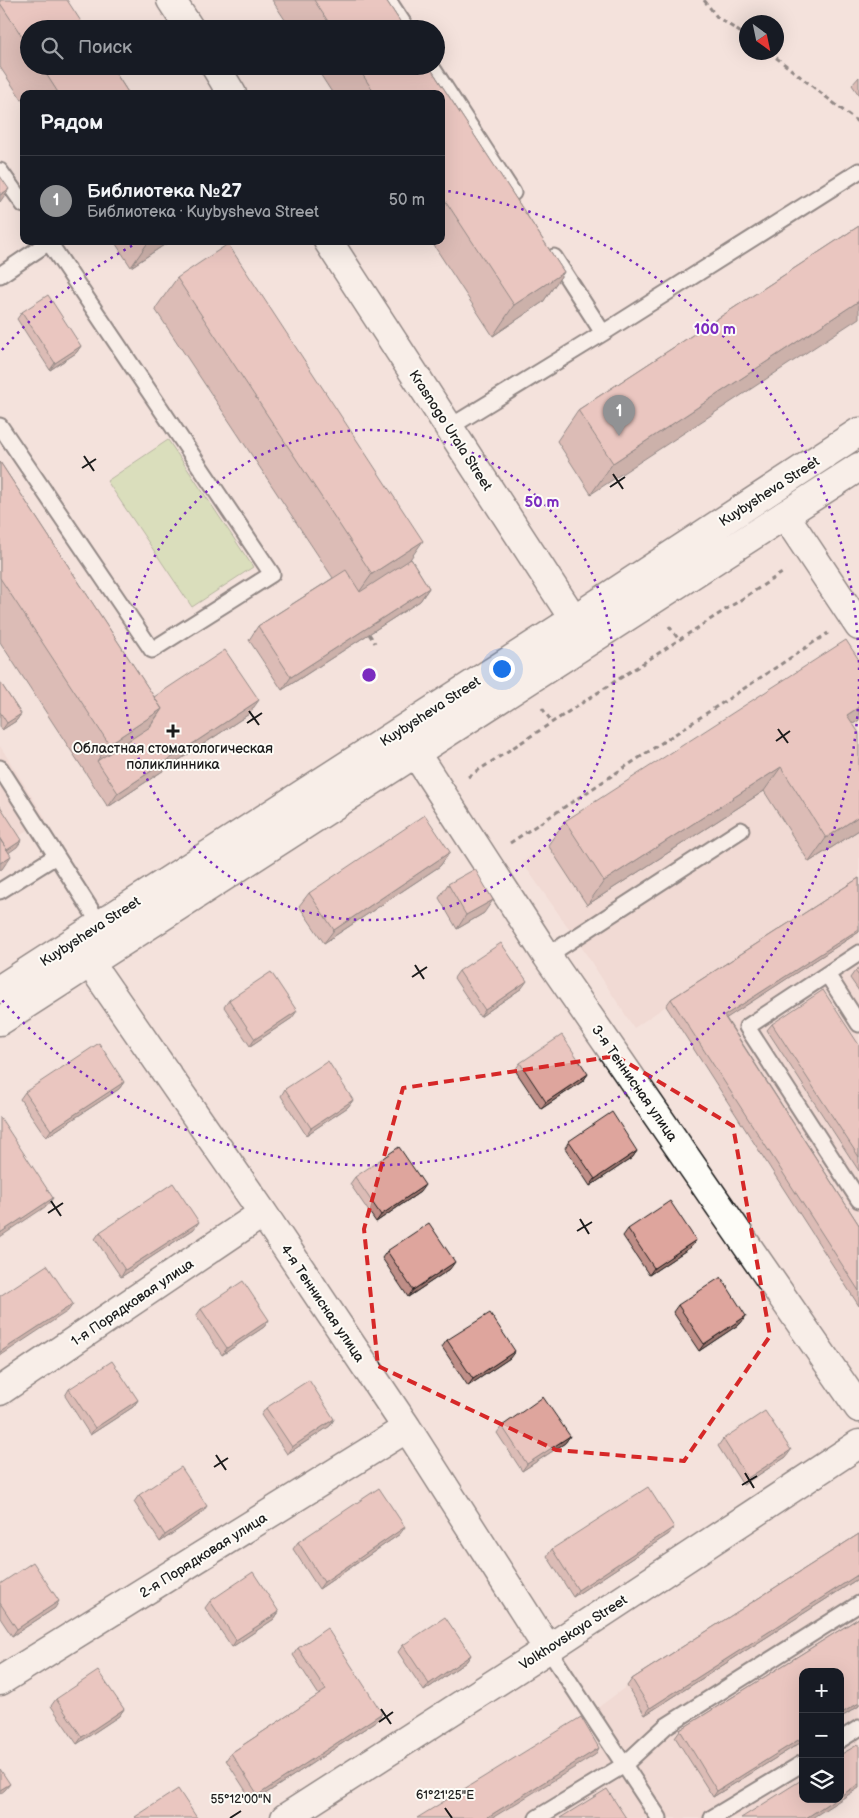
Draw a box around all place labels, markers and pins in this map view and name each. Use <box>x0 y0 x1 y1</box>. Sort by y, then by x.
pin: 1 <box>603 395 635 436</box>
centre of rings <box>360 666 378 684</box>
marker: Областная стоматологическая поликлинника <box>166 724 180 738</box>
place label: Областная стоматологическая поликлинника <box>73 740 273 773</box>

